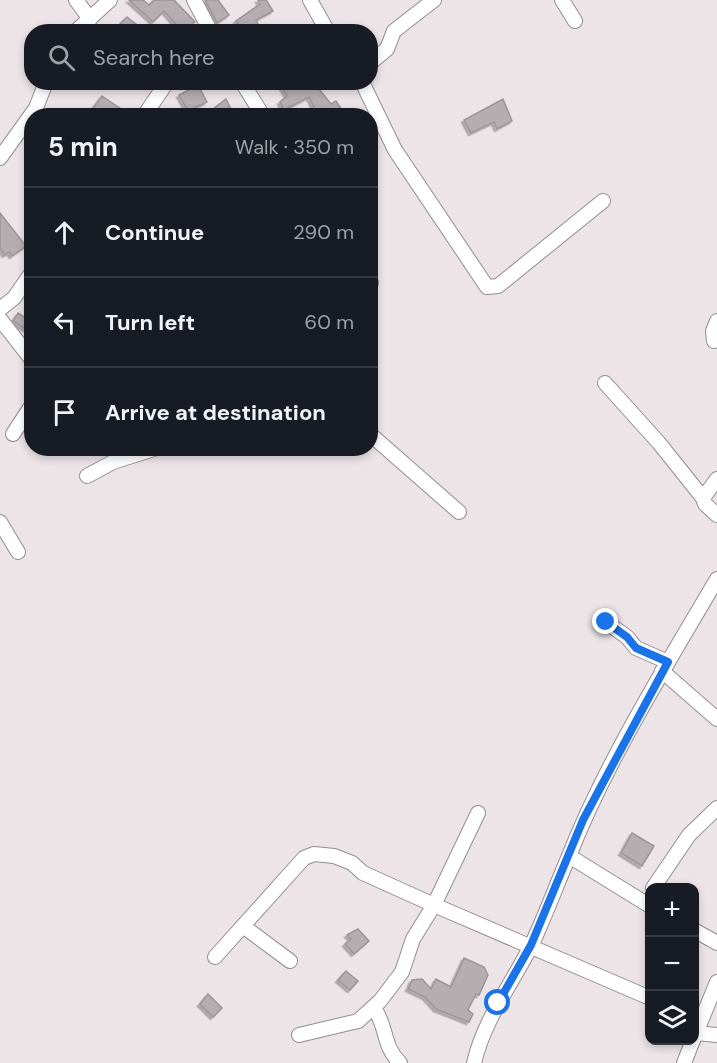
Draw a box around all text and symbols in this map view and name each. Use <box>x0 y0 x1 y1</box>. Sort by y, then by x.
search box <box>24 24 378 90</box>
icon: search <box>45 41 78 74</box>
text: Search here <box>93 43 214 72</box>
text: 5 min <box>48 130 118 164</box>
text: Walk · 350 m <box>235 134 354 160</box>
icon: ahead <box>48 216 81 249</box>
text: Continue <box>105 218 204 247</box>
text: 290 m <box>293 219 354 245</box>
icon: left <box>48 306 81 339</box>
text: Turn left <box>105 308 195 337</box>
text: 60 m <box>305 309 354 335</box>
icon: arrive <box>48 396 81 429</box>
text: Arrive at destination <box>105 398 326 427</box>
route end <box>592 608 618 634</box>
map controls <box>645 883 699 1045</box>
button: + <box>645 883 699 937</box>
button: − <box>645 937 699 991</box>
route start <box>484 989 510 1015</box>
button: layers <box>645 991 699 1045</box>

